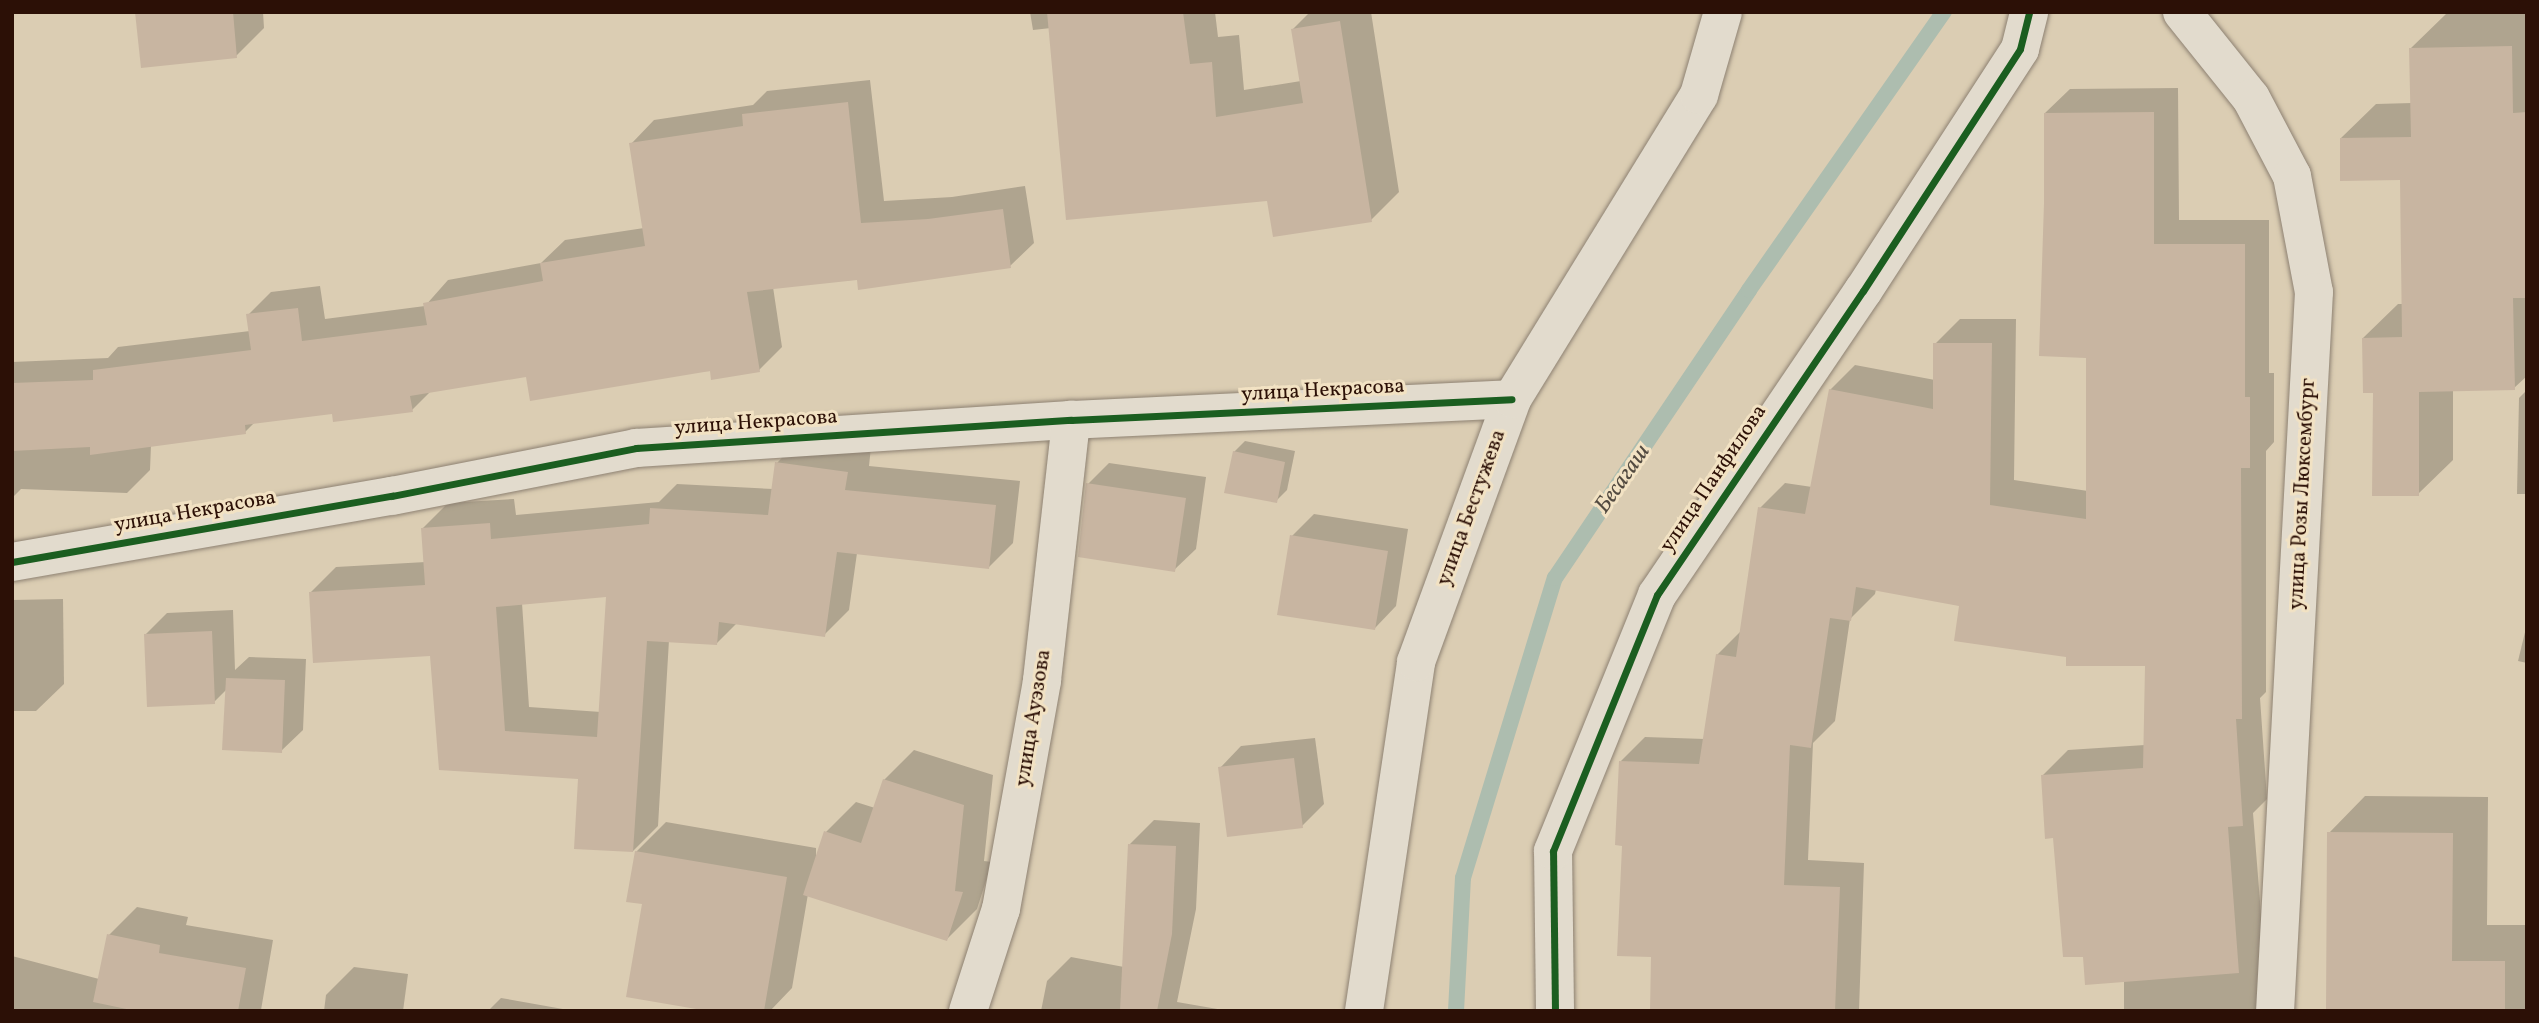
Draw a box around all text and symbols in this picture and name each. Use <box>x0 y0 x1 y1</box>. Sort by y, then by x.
street label: улица Некрасова <box>1241 374 1405 408</box>
street label: улица Розы Люксембург <box>2284 378 2322 610</box>
street label: улица Панфилова <box>1655 400 1773 558</box>
street label: улица Некрасова <box>673 405 839 441</box>
street label: улица Бестужева <box>1432 426 1512 590</box>
water label: Бесагаш <box>1589 439 1657 519</box>
street label: улица Некрасова <box>112 485 278 539</box>
street label: улица Ауэзова <box>1011 648 1057 788</box>

